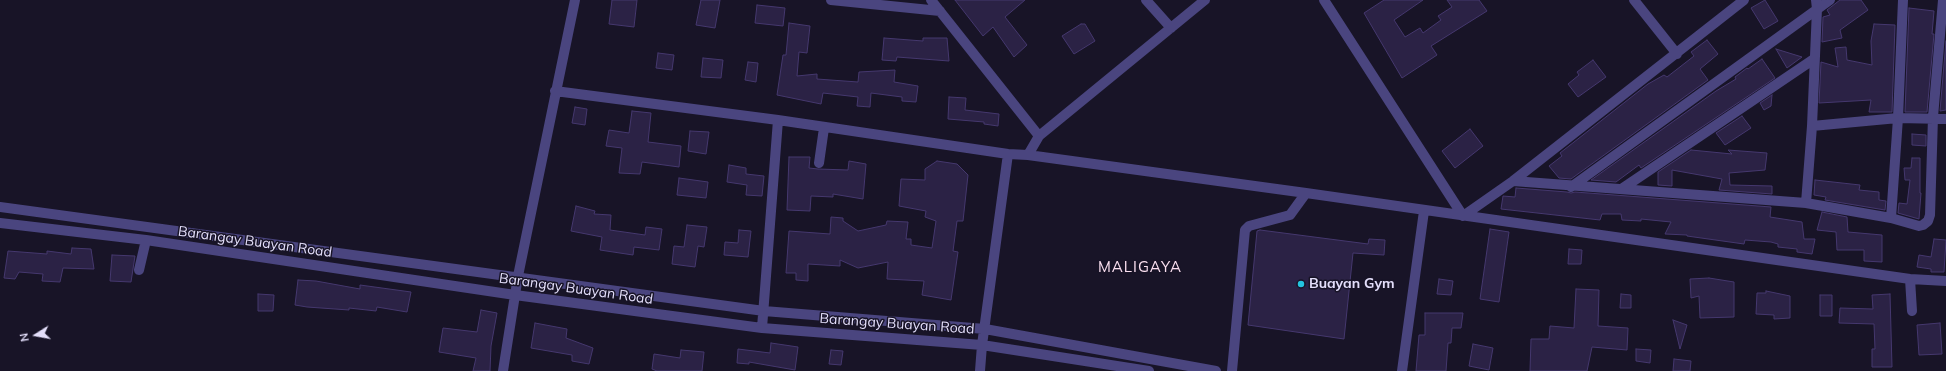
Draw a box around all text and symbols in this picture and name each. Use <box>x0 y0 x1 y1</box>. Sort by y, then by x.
street label: Barangay Buayan Road <box>177 223 333 261</box>
district label: MALIGAYA <box>1098 258 1182 276</box>
street label: Barangay Buayan Road <box>498 270 654 308</box>
place label: Buayan Gym <box>1309 276 1395 292</box>
marker: Buayan Gym <box>1296 279 1306 289</box>
street label: Barangay Buayan Road <box>819 310 975 338</box>
north arrow <box>16 315 56 355</box>
text: N <box>17 332 32 343</box>

